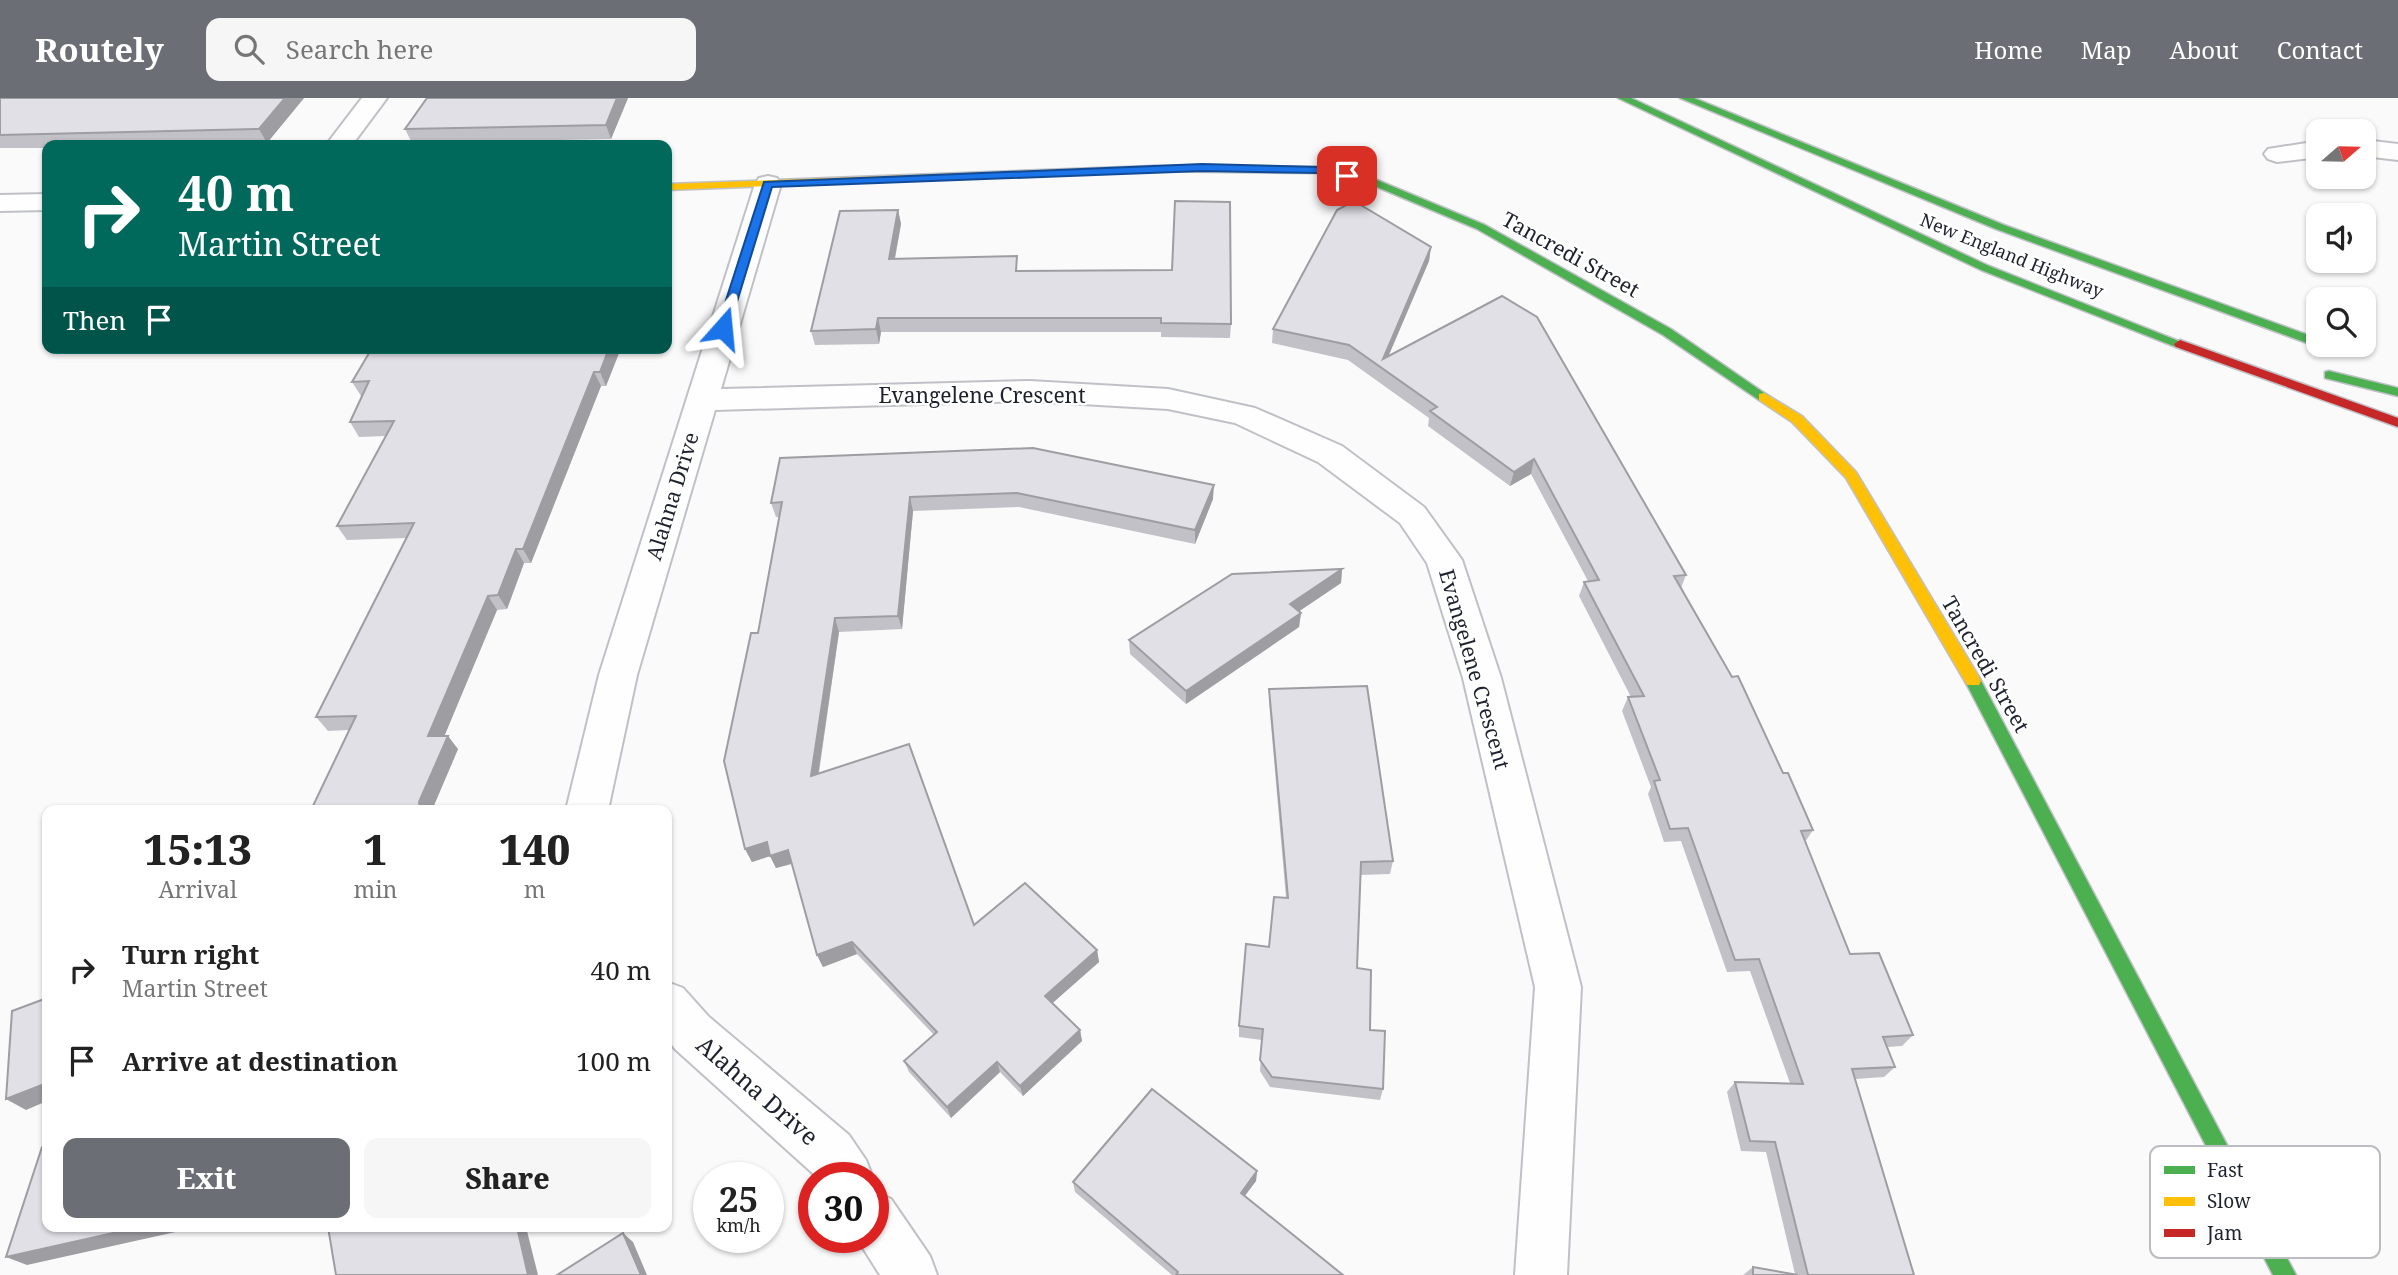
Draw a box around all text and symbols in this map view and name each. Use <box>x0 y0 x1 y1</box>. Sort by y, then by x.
search box <box>206 18 696 81</box>
text: Routely <box>35 27 164 72</box>
icon: search <box>230 30 268 68</box>
text: Search here <box>286 31 433 67</box>
text: Home <box>1974 33 2043 66</box>
text: Map <box>2081 33 2132 66</box>
text: About <box>2170 33 2239 66</box>
text: Contact <box>2277 33 2363 66</box>
north arrow <box>2306 119 2376 189</box>
map controls <box>2306 119 2376 357</box>
pin <box>1317 146 1377 206</box>
icon: arrive <box>1328 157 1366 195</box>
text: 40 m <box>178 159 294 225</box>
icon: right <box>63 168 154 259</box>
button: sound <box>2306 203 2376 273</box>
street label: Tancredi Street <box>1497 205 1645 303</box>
street label: New England Highway <box>1917 207 2108 303</box>
text: Martin Street <box>178 222 381 265</box>
button: search <box>2306 287 2376 357</box>
position arrow <box>686 291 760 365</box>
icon: arrive <box>140 301 178 339</box>
text: Then <box>63 302 126 338</box>
street label: Evangelene Crescent <box>878 381 1086 409</box>
street label: Alahna Drive <box>639 429 705 563</box>
street label: Evangelene Crescent <box>1433 566 1517 772</box>
street label: Tancredi Street <box>1936 591 2036 737</box>
text: 15:13 <box>144 820 252 877</box>
text: 1 <box>364 820 387 877</box>
text: 140 <box>499 820 570 877</box>
text: Arrival <box>158 873 237 905</box>
text: min <box>353 873 397 905</box>
text: m <box>524 873 546 905</box>
text: Turn right <box>122 936 259 972</box>
icon: right <box>63 951 101 989</box>
text: 40 m <box>591 952 651 988</box>
text: Martin Street <box>122 972 268 1004</box>
street label: Alahna Drive <box>690 1028 826 1152</box>
icon: arrive <box>63 1042 101 1080</box>
text: Arrive at destination <box>122 1043 398 1079</box>
text: 100 m <box>576 1043 651 1079</box>
button: Exit <box>63 1138 350 1218</box>
button: Share <box>364 1138 651 1218</box>
legend <box>2150 1146 2380 1258</box>
text: Fast <box>2207 1157 2244 1183</box>
speed limit sign: 30 <box>798 1162 889 1253</box>
text: 25 <box>719 1175 758 1222</box>
text: Slow <box>2207 1188 2251 1214</box>
text: km/h <box>716 1213 761 1237</box>
text: Jam <box>2206 1220 2242 1246</box>

